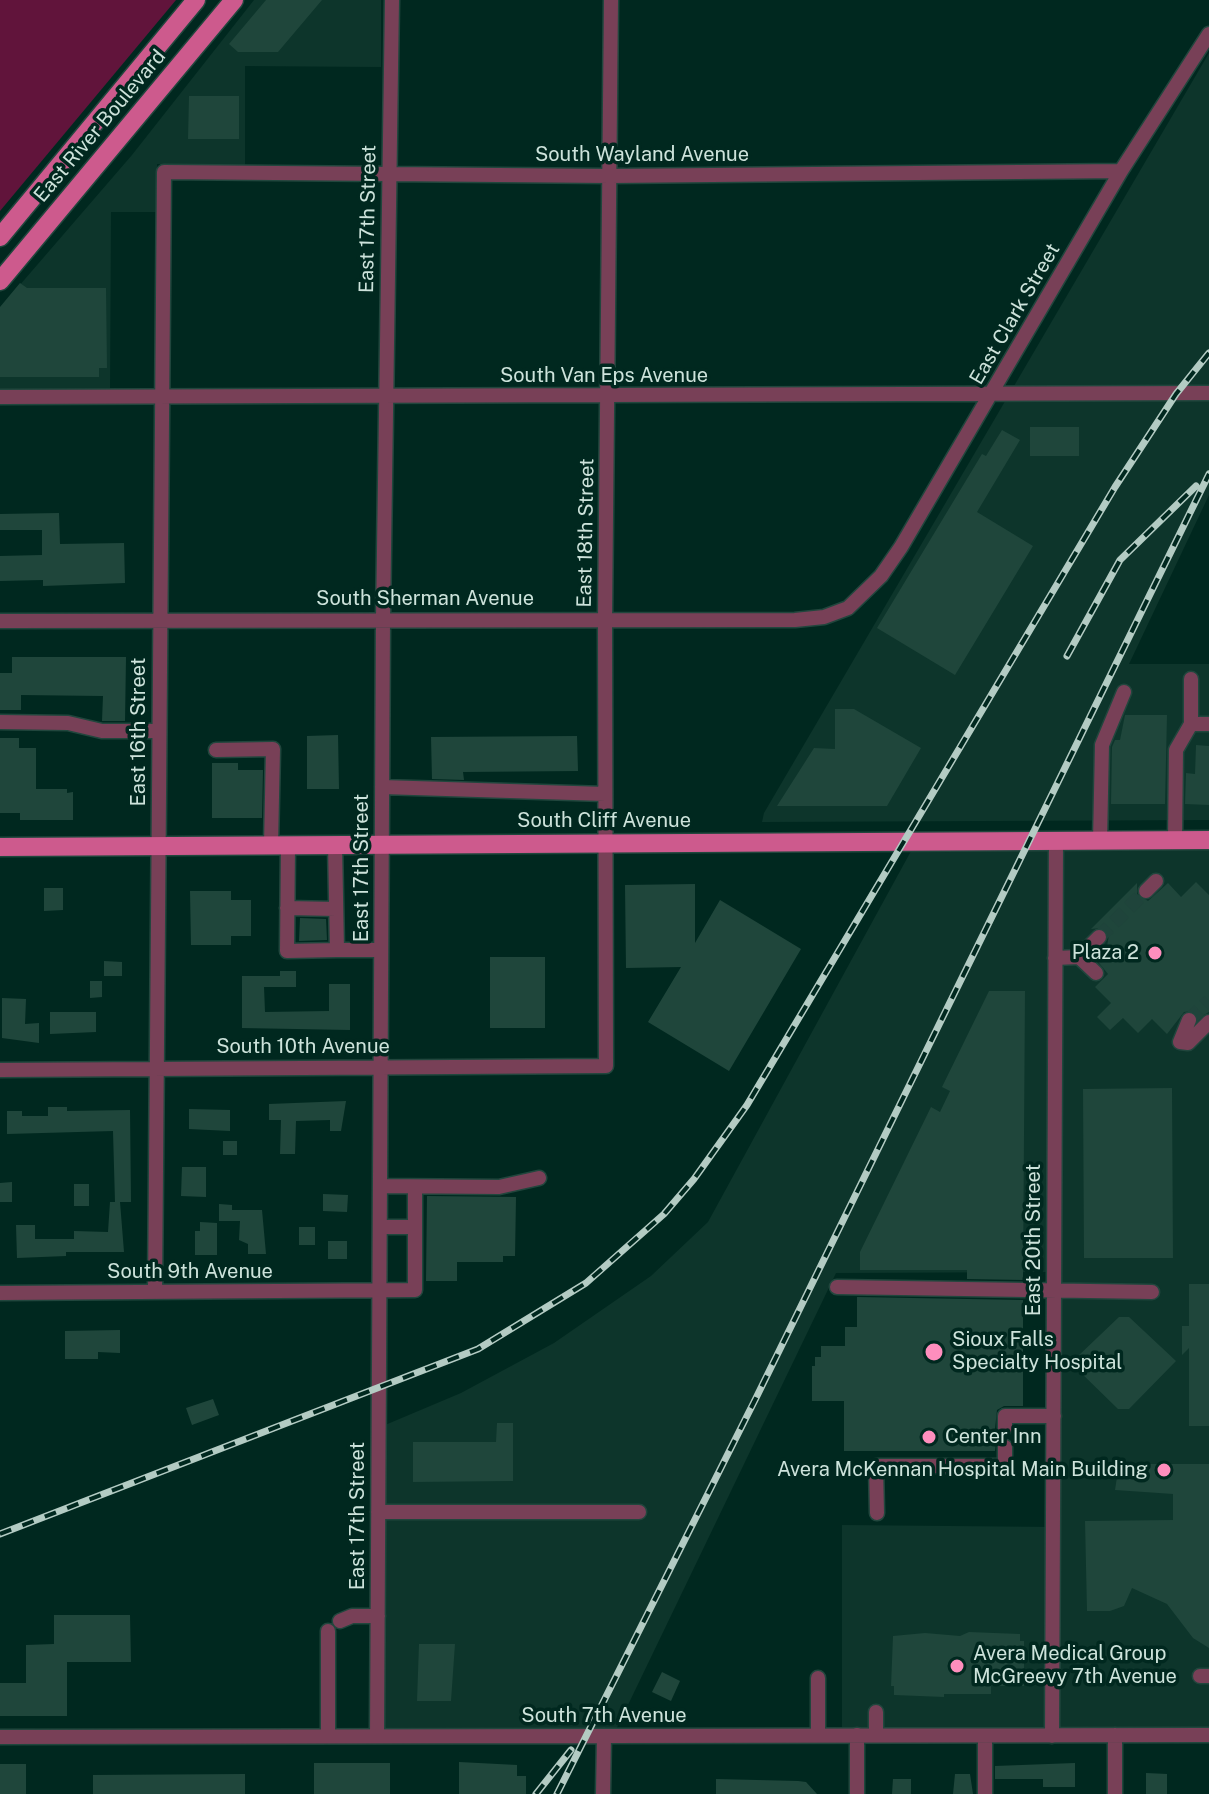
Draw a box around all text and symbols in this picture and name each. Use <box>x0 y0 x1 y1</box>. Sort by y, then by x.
street label: East River Boulevard <box>29 45 171 207</box>
street label: South Wayland Avenue <box>535 143 749 167</box>
street label: East 17th Street <box>355 145 381 293</box>
street label: East Clark Street <box>965 239 1065 389</box>
street label: South Van Eps Avenue <box>500 364 708 388</box>
street label: East 18th Street <box>573 458 599 608</box>
street label: South Sherman Avenue <box>316 587 534 611</box>
street label: East 16th Street <box>127 658 151 806</box>
street label: East 17th Street <box>350 794 374 942</box>
street label: South Cliff Avenue <box>517 809 691 833</box>
place label: Plaza 2 <box>1072 941 1139 965</box>
marker: Plaza 2 <box>1146 944 1164 962</box>
street label: South 10th Avenue <box>216 1035 390 1059</box>
street label: East 20th Street <box>1022 1164 1046 1316</box>
street label: South 9th Avenue <box>107 1260 273 1284</box>
place label: Sioux Falls Specialty Hospital <box>952 1328 1122 1375</box>
marker: Sioux Falls Specialty Hospital <box>923 1341 945 1363</box>
place label: Center Inn <box>945 1425 1041 1449</box>
marker: Center Inn <box>920 1428 938 1446</box>
street label: East 17th Street <box>346 1442 370 1590</box>
place label: Avera McKennan Hospital Main Building <box>777 1458 1148 1482</box>
marker: Avera McKennan Hospital Main Building <box>1155 1461 1173 1479</box>
place label: Avera Medical Group McGreevy 7th Avenue <box>973 1642 1177 1689</box>
marker: Avera Medical Group McGreevy 7th Avenue <box>948 1657 966 1675</box>
street label: South 7th Avenue <box>521 1704 687 1728</box>

